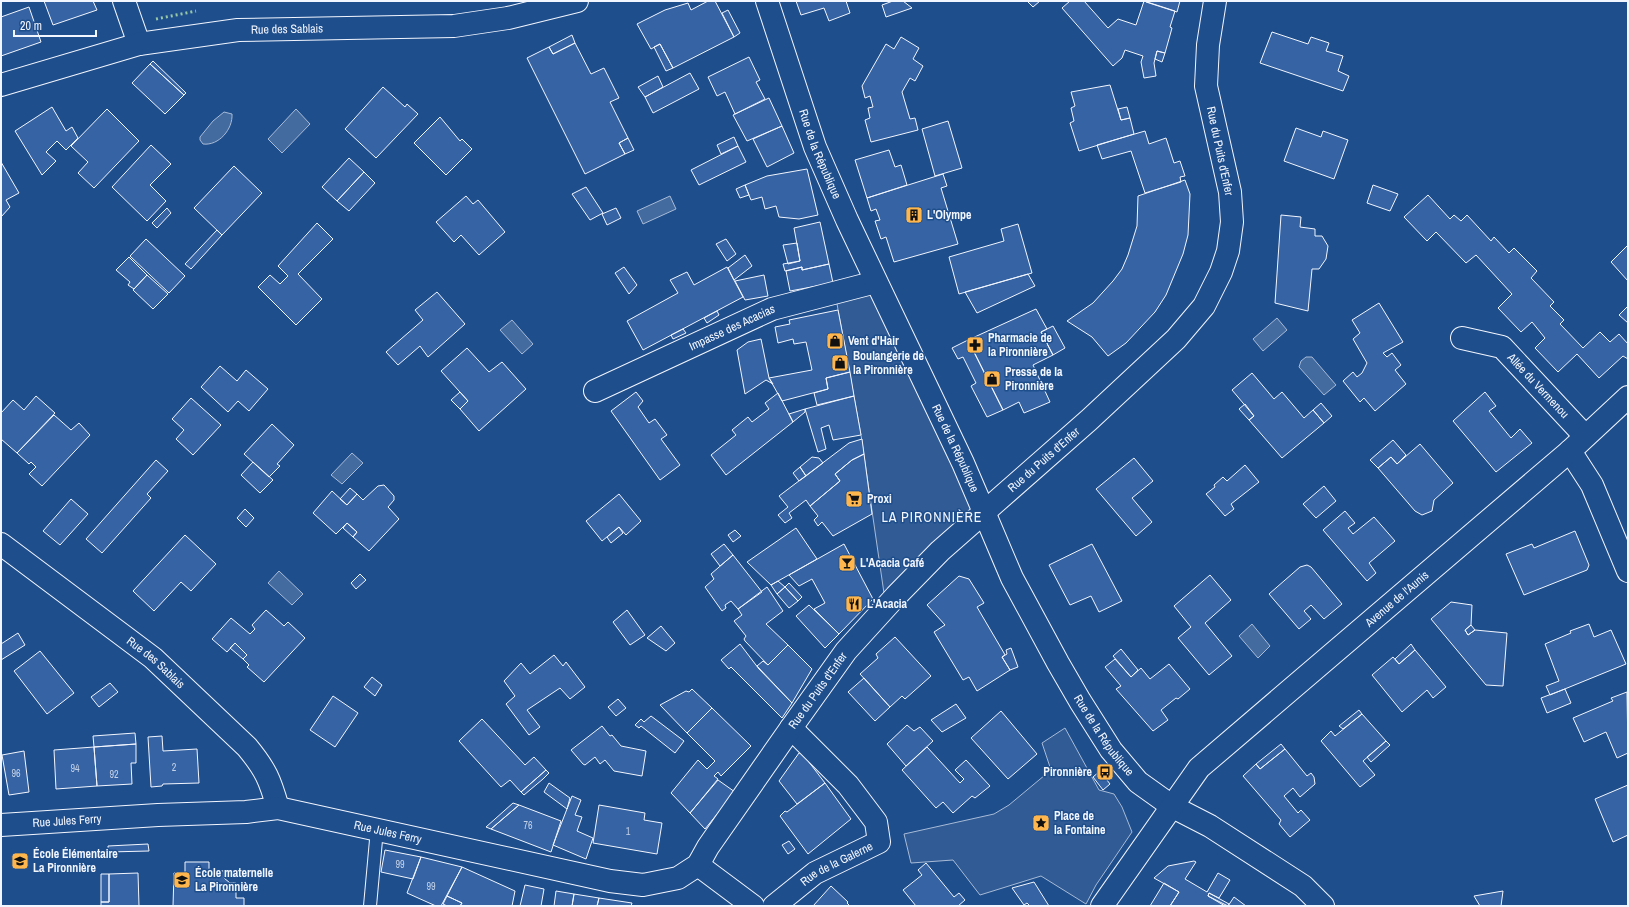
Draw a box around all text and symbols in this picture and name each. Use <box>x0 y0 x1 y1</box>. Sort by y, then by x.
scale bar <box>14 12 96 38</box>
text: 20 m <box>20 18 42 34</box>
street label: Rue des Sablais <box>251 20 323 38</box>
street label: Rue du Puits d'Enfer <box>1203 105 1237 198</box>
street label: Rue de la République <box>795 107 845 202</box>
building icon: L'Olympe <box>904 205 924 225</box>
place label: L'Olympe <box>927 207 972 223</box>
street label: Impasse des Acacias <box>686 301 777 354</box>
place label: Pharmacie de la Pironnière <box>988 330 1053 360</box>
shop icon: Vent d'Hair <box>825 331 845 351</box>
place label: Vent d'Hair <box>848 333 899 349</box>
pharmacy icon: Pharmacie de la Pironnière <box>965 335 985 355</box>
place label: Boulangerie de la Pironnière <box>853 348 925 378</box>
street label: Allée du Vermenou <box>1503 349 1572 422</box>
shop icon: Boulangerie de la Pironnière <box>830 353 850 373</box>
place label: Presse de la Pironnière <box>1005 364 1063 394</box>
shop icon: Presse de la Pironnière <box>982 369 1002 389</box>
street label: Rue de la République <box>928 401 983 495</box>
street label: Rue du Puits d'Enfer <box>1004 423 1084 496</box>
supermarket icon: Proxi <box>844 489 864 509</box>
place label: Proxi <box>867 491 892 507</box>
district label: LA PIRONNIÈRE <box>881 508 983 526</box>
bar icon: L'Acacia Café <box>837 553 857 573</box>
place label: L'Acacia Café <box>860 555 925 571</box>
street label: Avenue de l'Aunis <box>1361 567 1432 631</box>
restaurant icon: L'Acacia <box>844 594 864 614</box>
place label: L'Acacia <box>867 596 908 612</box>
street label: Rue des Sablais <box>123 633 188 692</box>
street label: Rue du Puits d'Enfer <box>785 648 851 732</box>
street label: Rue de la République <box>1070 692 1137 779</box>
house number: 2 <box>172 761 177 774</box>
house number: 94 <box>70 762 80 775</box>
bus stop icon: Pironnière <box>1095 762 1115 782</box>
place label: Pironnière <box>1043 764 1093 780</box>
house number: 96 <box>11 767 21 780</box>
house number: 92 <box>109 768 119 781</box>
place label: Place de la Fontaine <box>1054 808 1106 838</box>
street label: Rue Jules Ferry <box>32 811 102 831</box>
place icon: Place de la Fontaine <box>1031 813 1051 833</box>
street label: Rue Jules Ferry <box>352 817 423 847</box>
house number: 76 <box>523 819 533 832</box>
house number: 1 <box>626 825 631 838</box>
street label: Rue de la Galerne <box>797 838 876 890</box>
place label: École Élémentaire La Pironnière <box>33 846 118 876</box>
school or university icon: École Élémentaire La Pironnière <box>10 851 30 871</box>
house number: 99 <box>395 858 405 871</box>
place label: École maternelle La Pironnière <box>195 865 274 895</box>
school or university icon: École maternelle La Pironnière <box>172 870 192 890</box>
house number: 99 <box>426 880 436 893</box>

